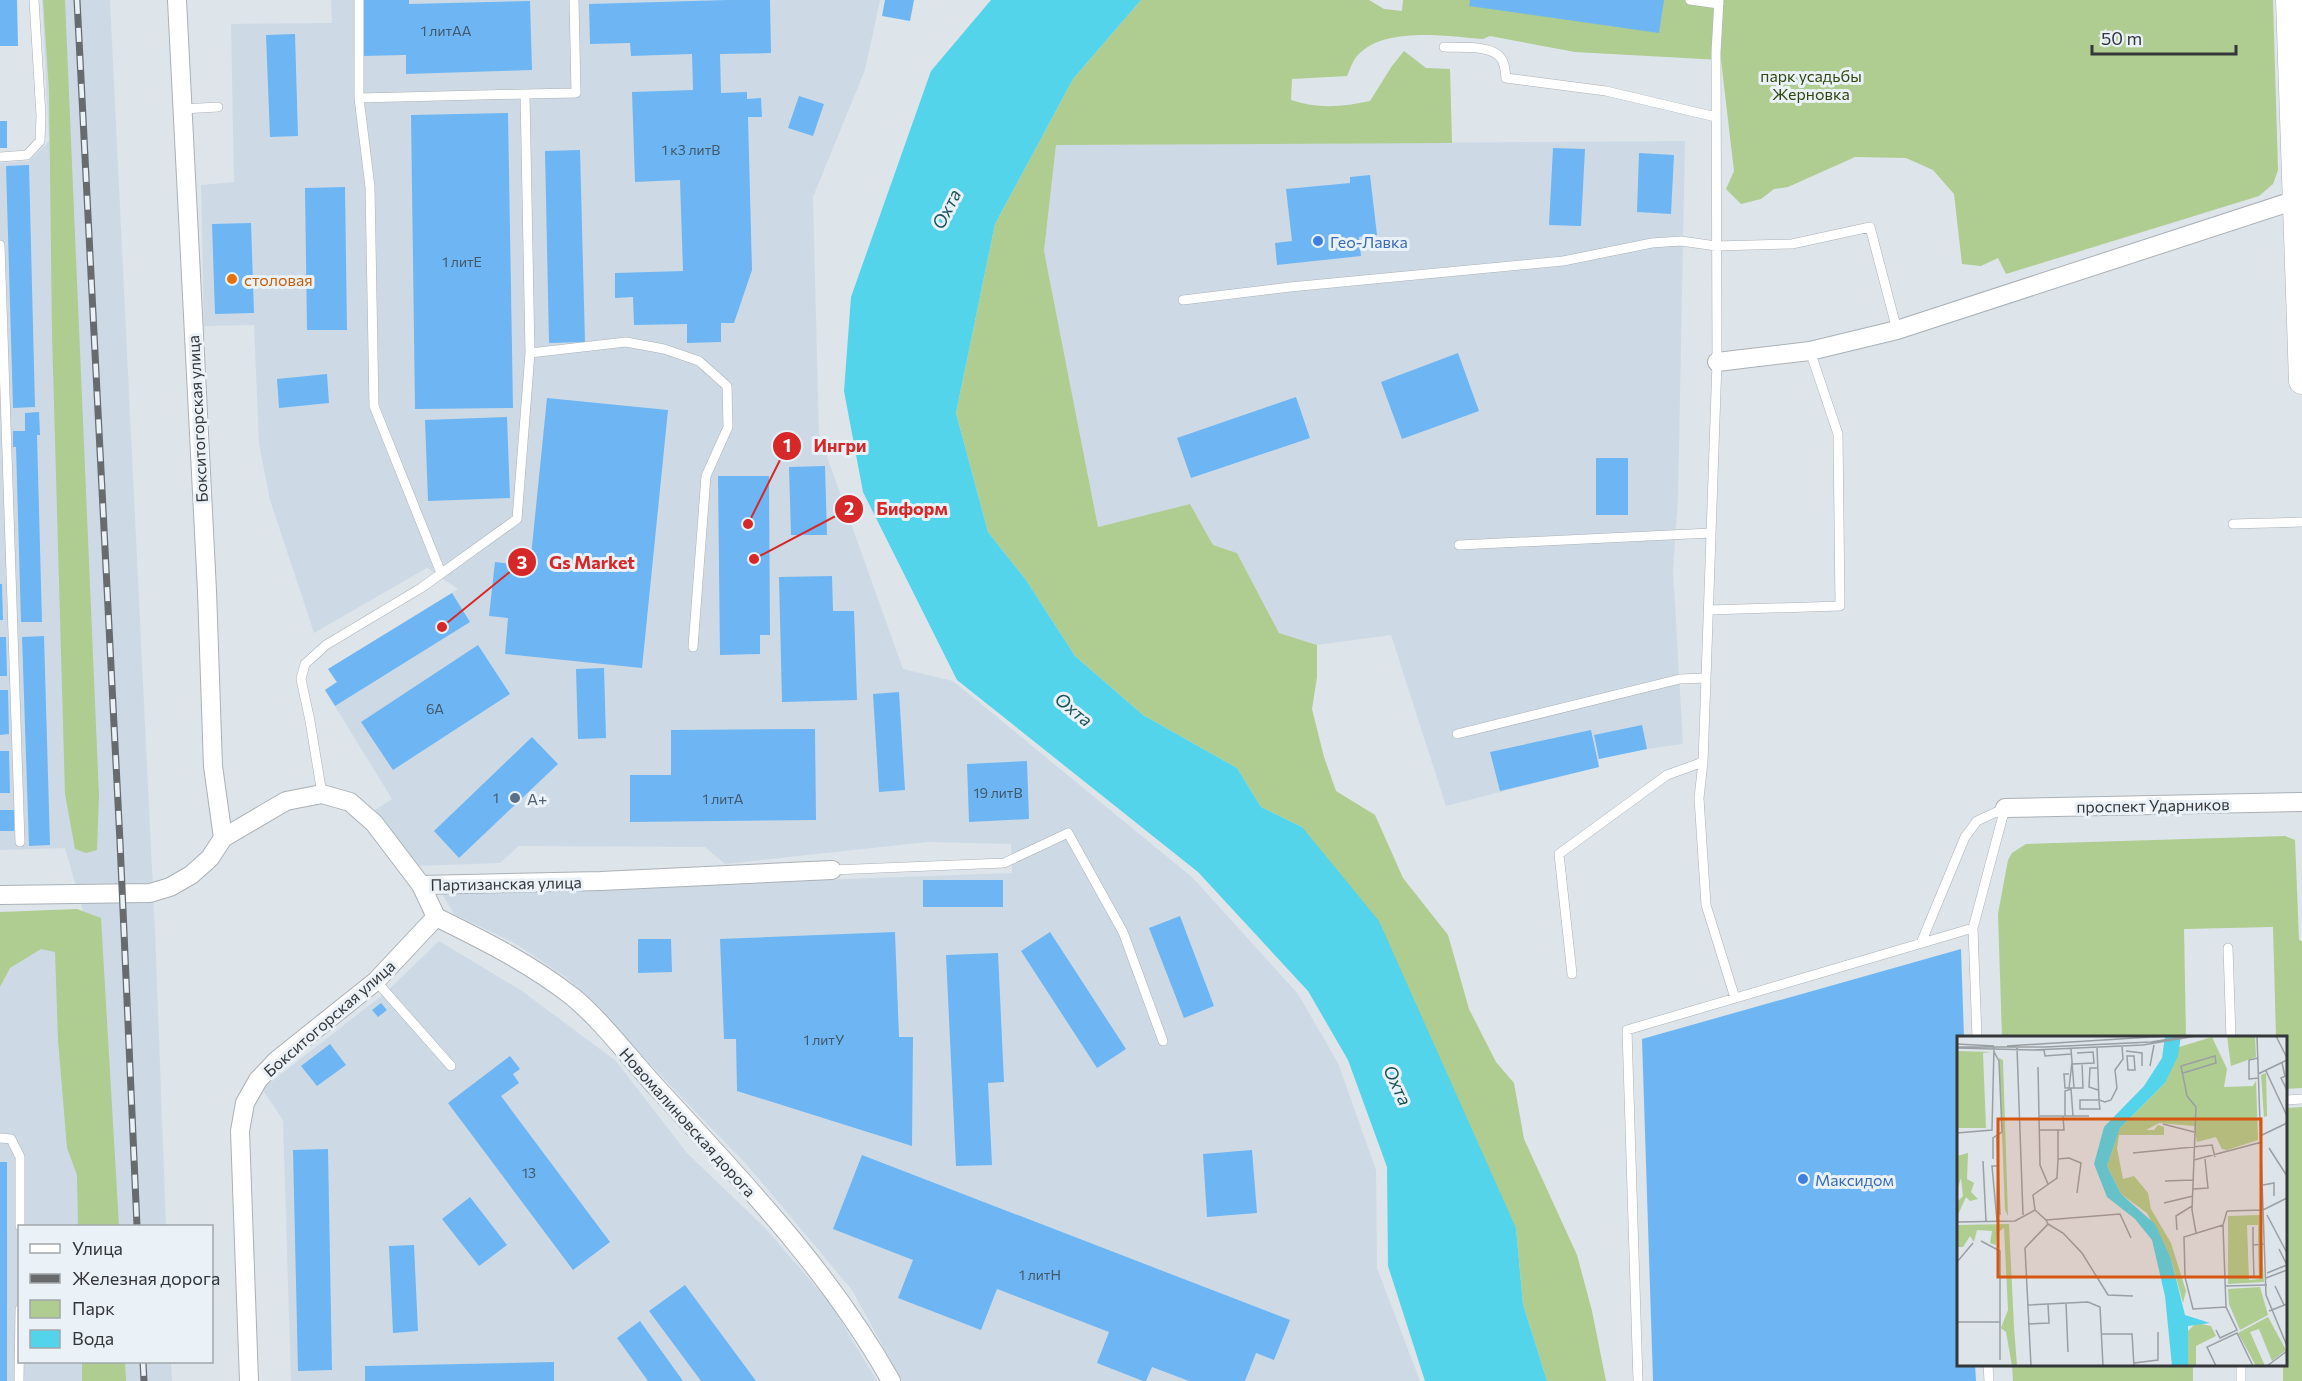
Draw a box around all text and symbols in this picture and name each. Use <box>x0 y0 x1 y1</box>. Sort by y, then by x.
scale bar <box>2092 18 2236 56</box>
house number: 1 литАА <box>421 22 472 39</box>
text: 50 m <box>2101 27 2142 49</box>
park label: парк усадьбы Жерновка <box>1760 66 1862 103</box>
house number: 1 к3 литВ <box>662 141 720 158</box>
water label: Охта <box>927 185 965 233</box>
place label: Гео-Лавка <box>1330 232 1408 251</box>
marker: Гео-Лавка <box>1311 234 1325 248</box>
house number: 1 литЕ <box>442 253 482 270</box>
place label: столовая <box>244 270 313 289</box>
marker: столовая <box>225 272 239 286</box>
street label: Бокситогорская улица <box>183 335 211 503</box>
callout: Ингри <box>772 428 878 464</box>
text: 1 <box>783 434 791 456</box>
text: Ингри <box>814 434 866 456</box>
callout: Биформ <box>834 491 959 527</box>
text: 2 <box>844 497 854 519</box>
text: Биформ <box>876 497 948 519</box>
callout: Gs Market <box>507 544 647 580</box>
text: 3 <box>517 551 527 573</box>
text: Gs Market <box>549 551 635 573</box>
water label: Охта <box>1051 687 1097 731</box>
house number: 6А <box>426 700 444 717</box>
house number: 19 литВ <box>974 784 1022 801</box>
house number: 1 <box>493 789 499 806</box>
place label: А+ <box>527 789 547 808</box>
house number: 1 литА <box>702 790 744 807</box>
marker: А+ <box>508 791 522 805</box>
street label: проспект Ударников <box>2076 794 2230 816</box>
street label: Партизанская улица <box>430 872 582 894</box>
street label: Бокситогорская улица <box>259 956 399 1080</box>
house number: 1 литУ <box>804 1031 845 1048</box>
inset map <box>1957 1036 2287 1366</box>
street label: Новомалиновская дорога <box>616 1043 760 1201</box>
water label: Охта <box>1379 1061 1417 1109</box>
house number: 13 <box>522 1164 536 1181</box>
place label: Максидом <box>1815 1170 1894 1189</box>
marker: Максидом <box>1796 1172 1810 1186</box>
legend <box>18 1225 213 1363</box>
text: Улица <box>72 1237 123 1259</box>
house number: 1 литН <box>1019 1266 1061 1283</box>
text: Железная дорога <box>72 1267 220 1289</box>
text: Парк <box>72 1297 115 1319</box>
text: Вода <box>72 1327 114 1349</box>

